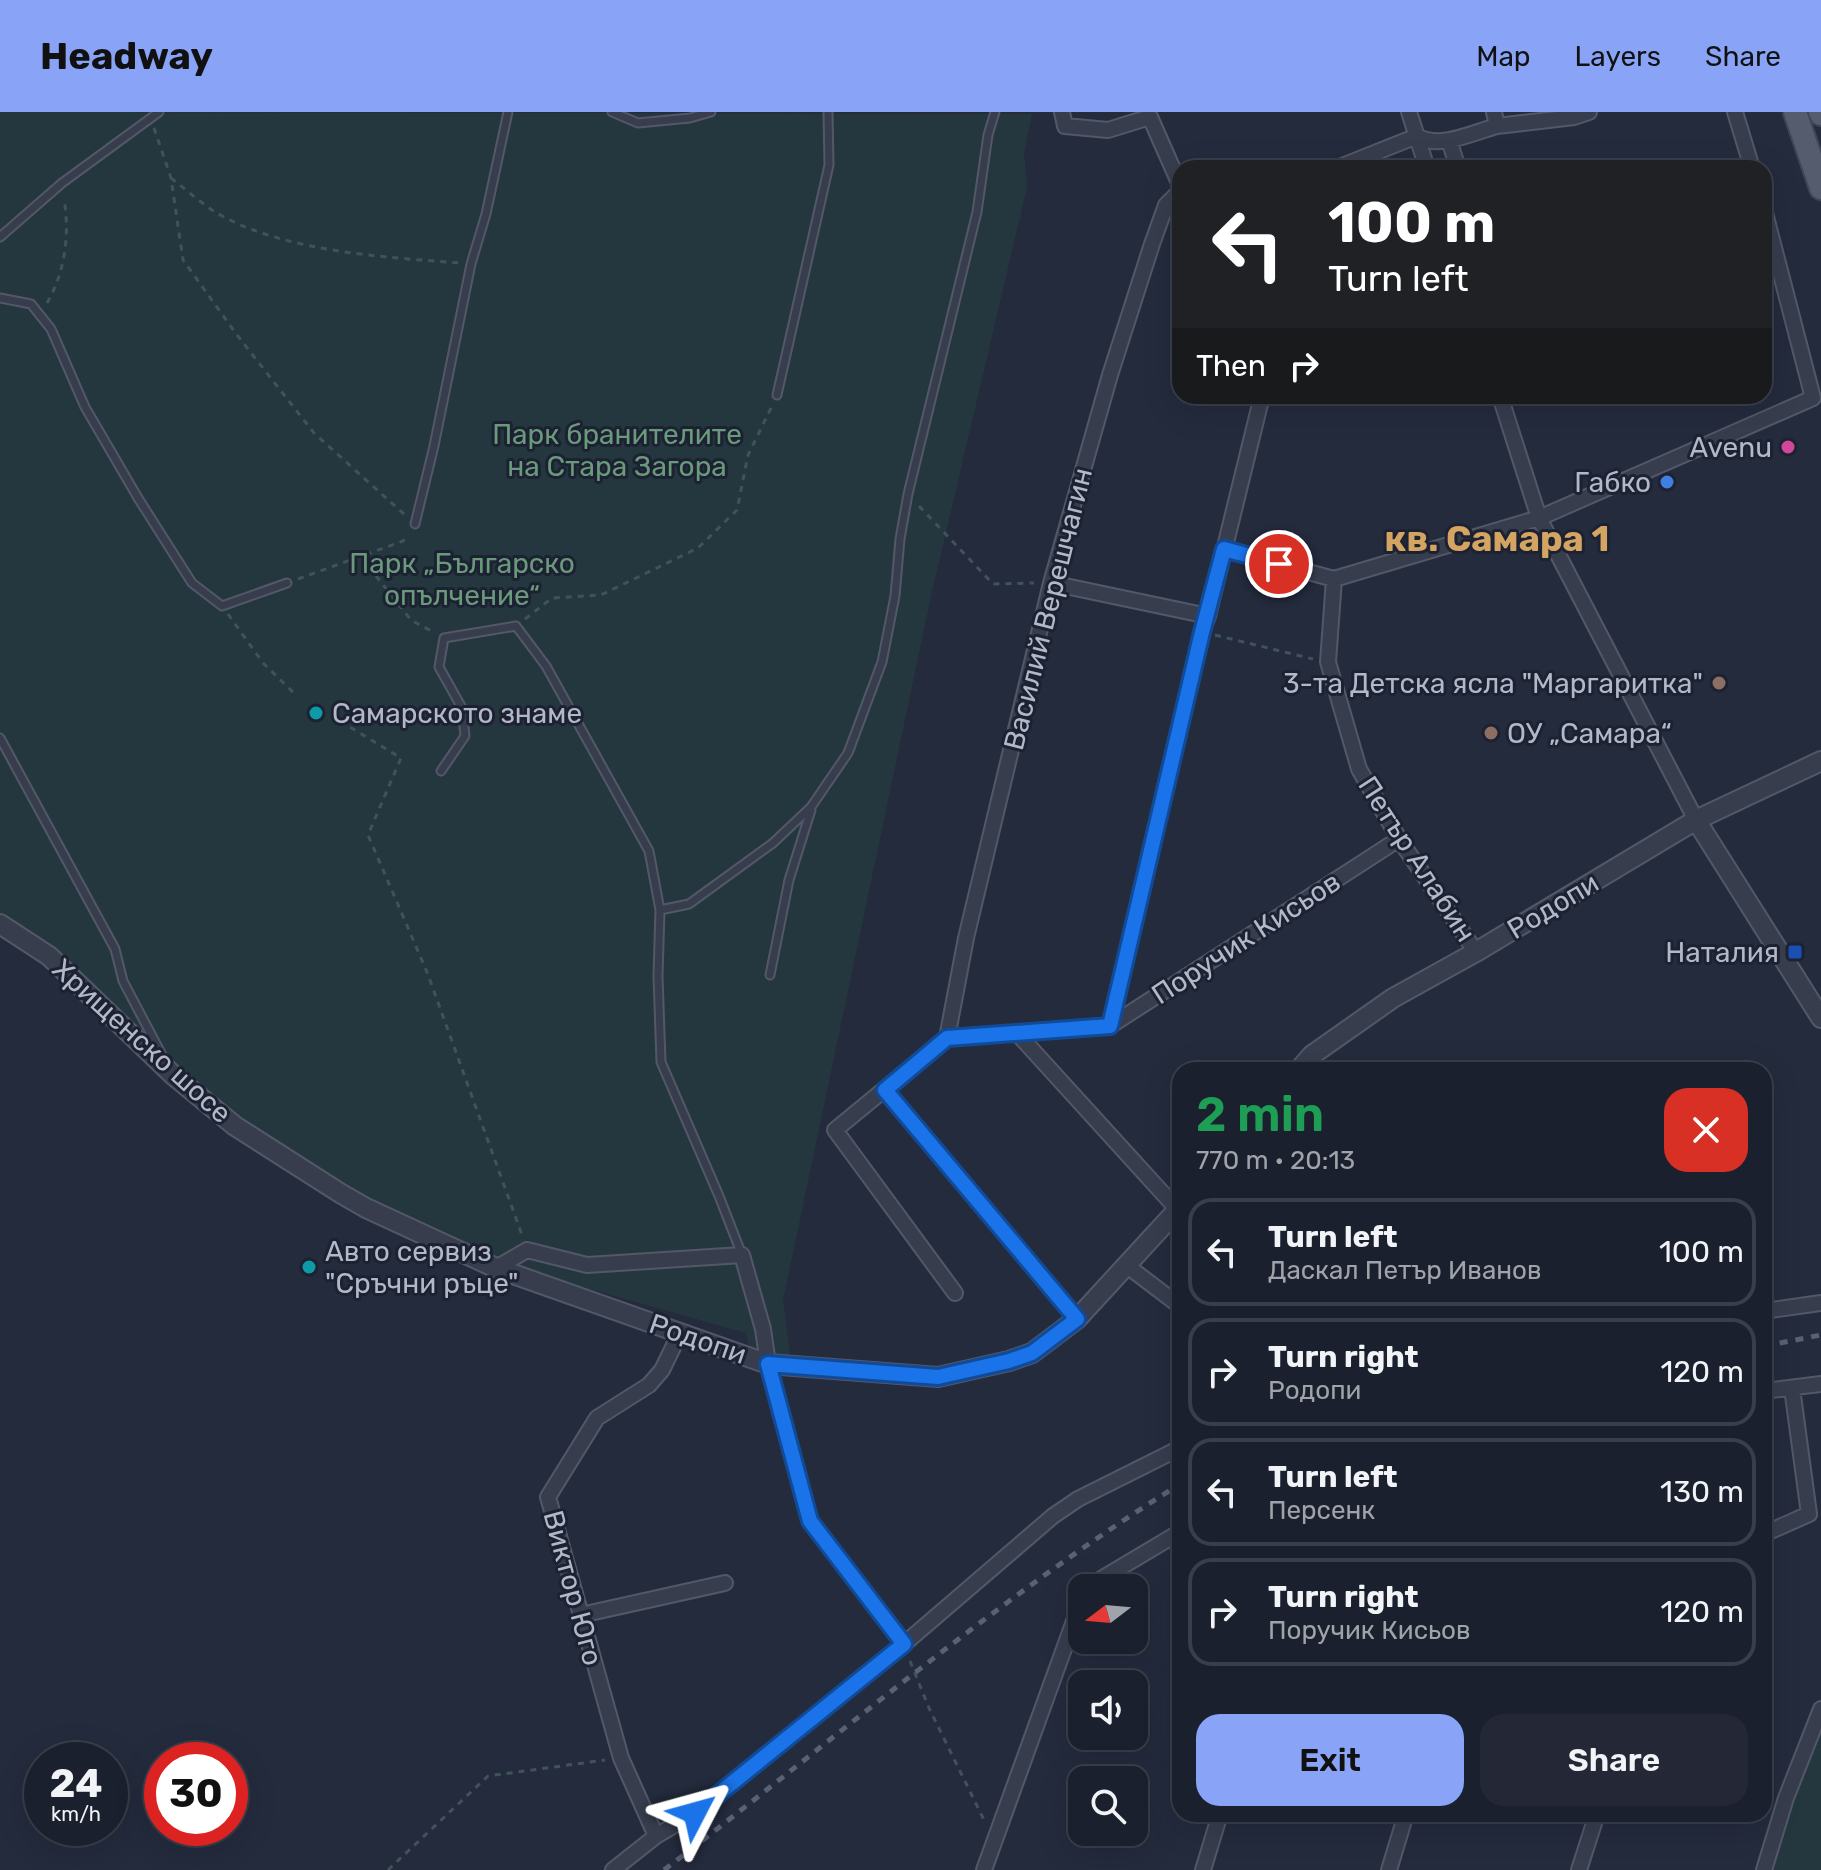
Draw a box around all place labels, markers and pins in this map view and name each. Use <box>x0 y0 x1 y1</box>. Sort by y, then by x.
place label: Avenu <box>1690 431 1772 464</box>
marker: Avenu <box>1779 438 1797 456</box>
place label: Габко <box>1574 466 1651 499</box>
marker: Габко <box>1658 473 1676 491</box>
pin <box>1245 530 1313 598</box>
place label: 3-та Детска ясла "Маргаритка" <box>1283 667 1703 700</box>
marker: 3-та Детска ясла "Маргаритка" <box>1710 674 1728 692</box>
place label: Самарското знаме <box>332 697 582 730</box>
marker: Самарското знаме <box>307 704 325 722</box>
place label: ОУ „Самара“ <box>1507 717 1672 750</box>
marker: ОУ „Самара“ <box>1482 724 1500 742</box>
place label: Наталия <box>1665 936 1779 969</box>
marker: Наталия <box>1786 943 1804 961</box>
place label: Авто сервиз "Сръчни ръце" <box>325 1235 519 1300</box>
marker: Авто сервиз "Сръчни ръце" <box>300 1258 318 1276</box>

